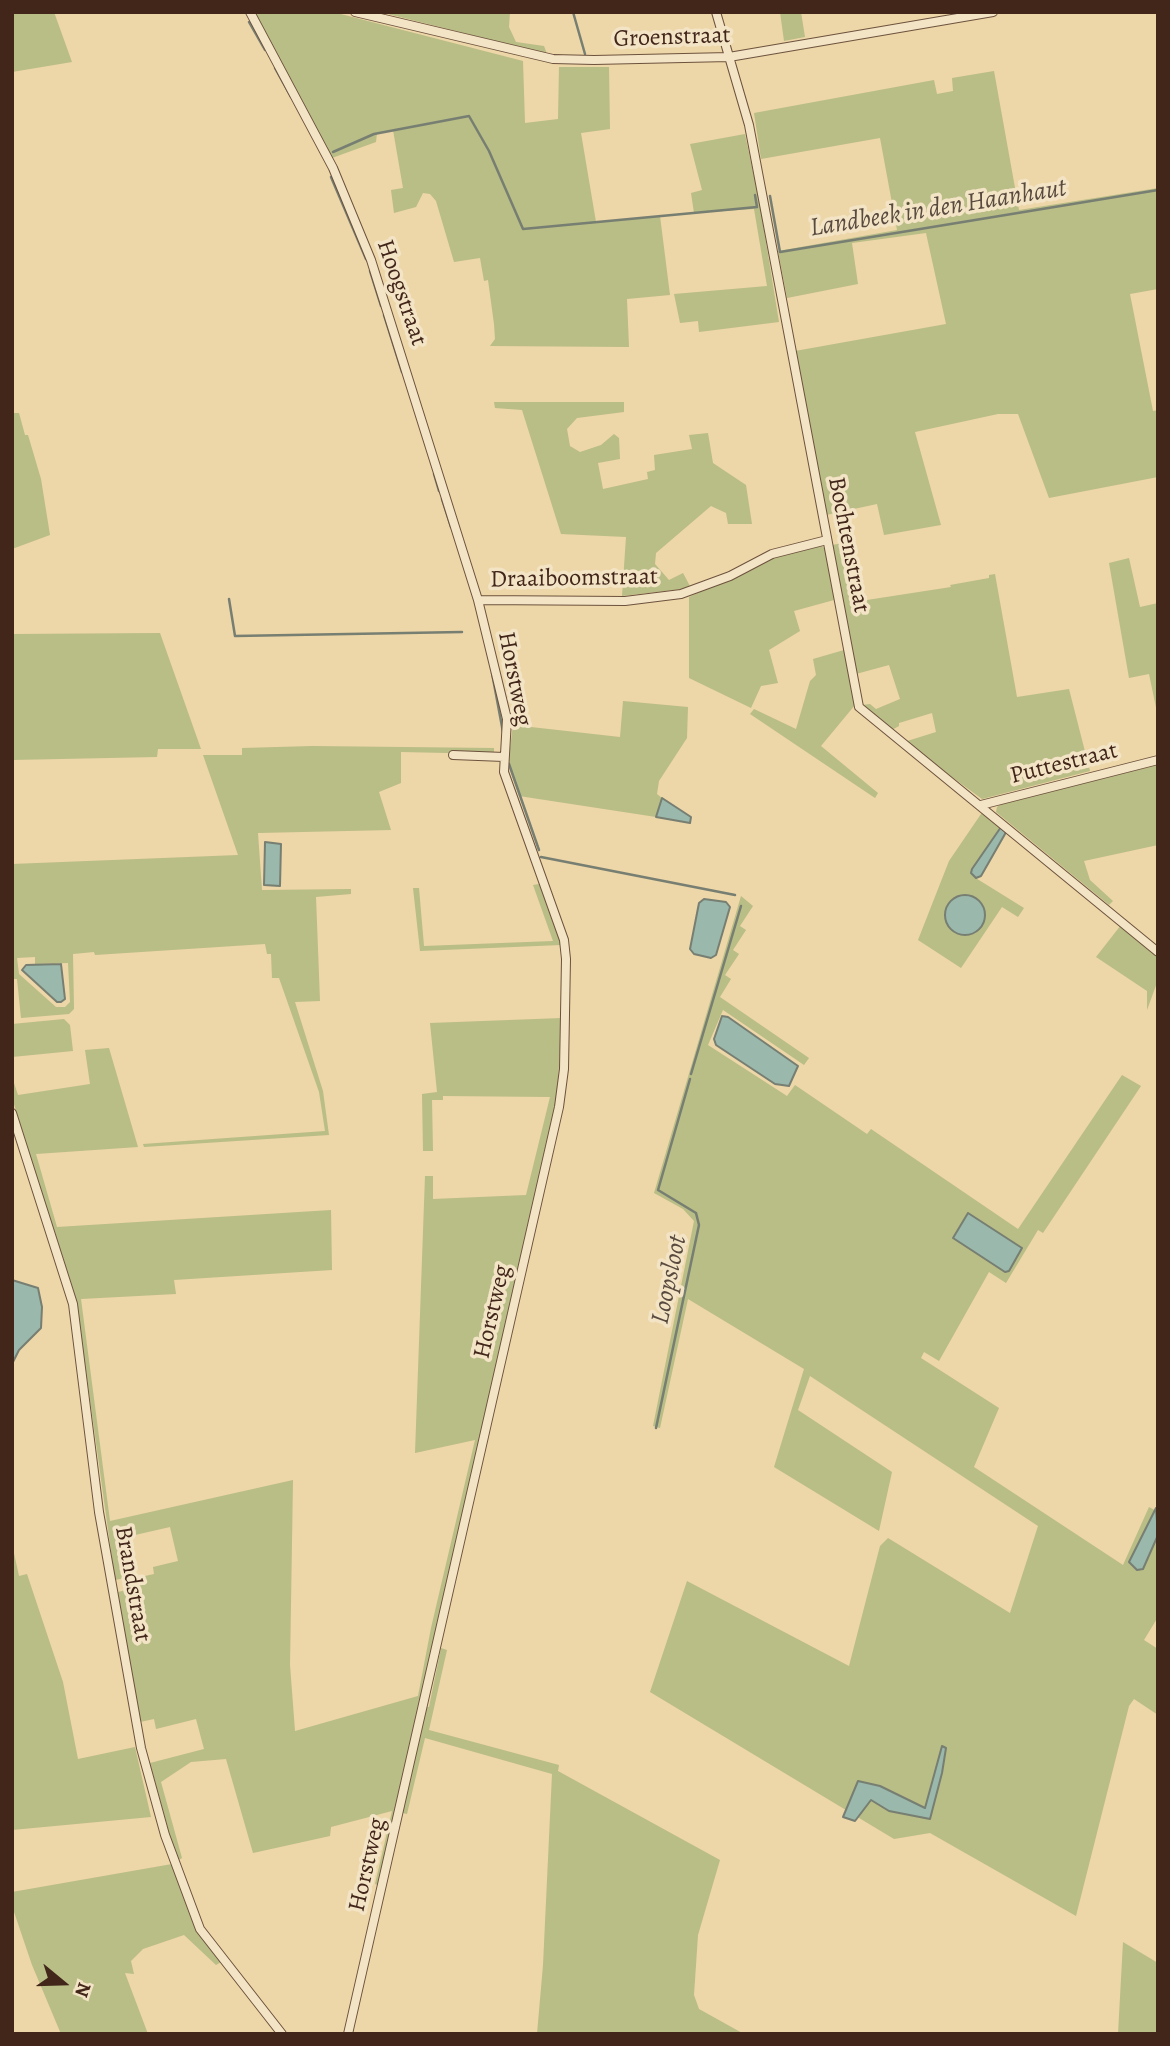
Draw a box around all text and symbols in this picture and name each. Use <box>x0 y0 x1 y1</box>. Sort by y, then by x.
street label: Groenstraat <box>613 22 731 54</box>
water label: Landbeek in den Haanhaut <box>808 173 1068 245</box>
street label: Hoogstraat <box>369 236 433 350</box>
street label: Bochtenstraat <box>821 475 875 615</box>
street label: Draaiboomstraat <box>490 563 658 595</box>
street label: Horstweg <box>491 629 537 729</box>
street label: Puttestraat <box>1007 737 1121 791</box>
water label: Loopsloot <box>645 1233 695 1327</box>
street label: Horstweg <box>468 1262 518 1362</box>
street label: Brandstraat <box>108 1524 156 1644</box>
street label: Horstweg <box>343 1815 393 1915</box>
north arrow <box>28 1948 98 2018</box>
text: N <box>68 1979 97 2001</box>

